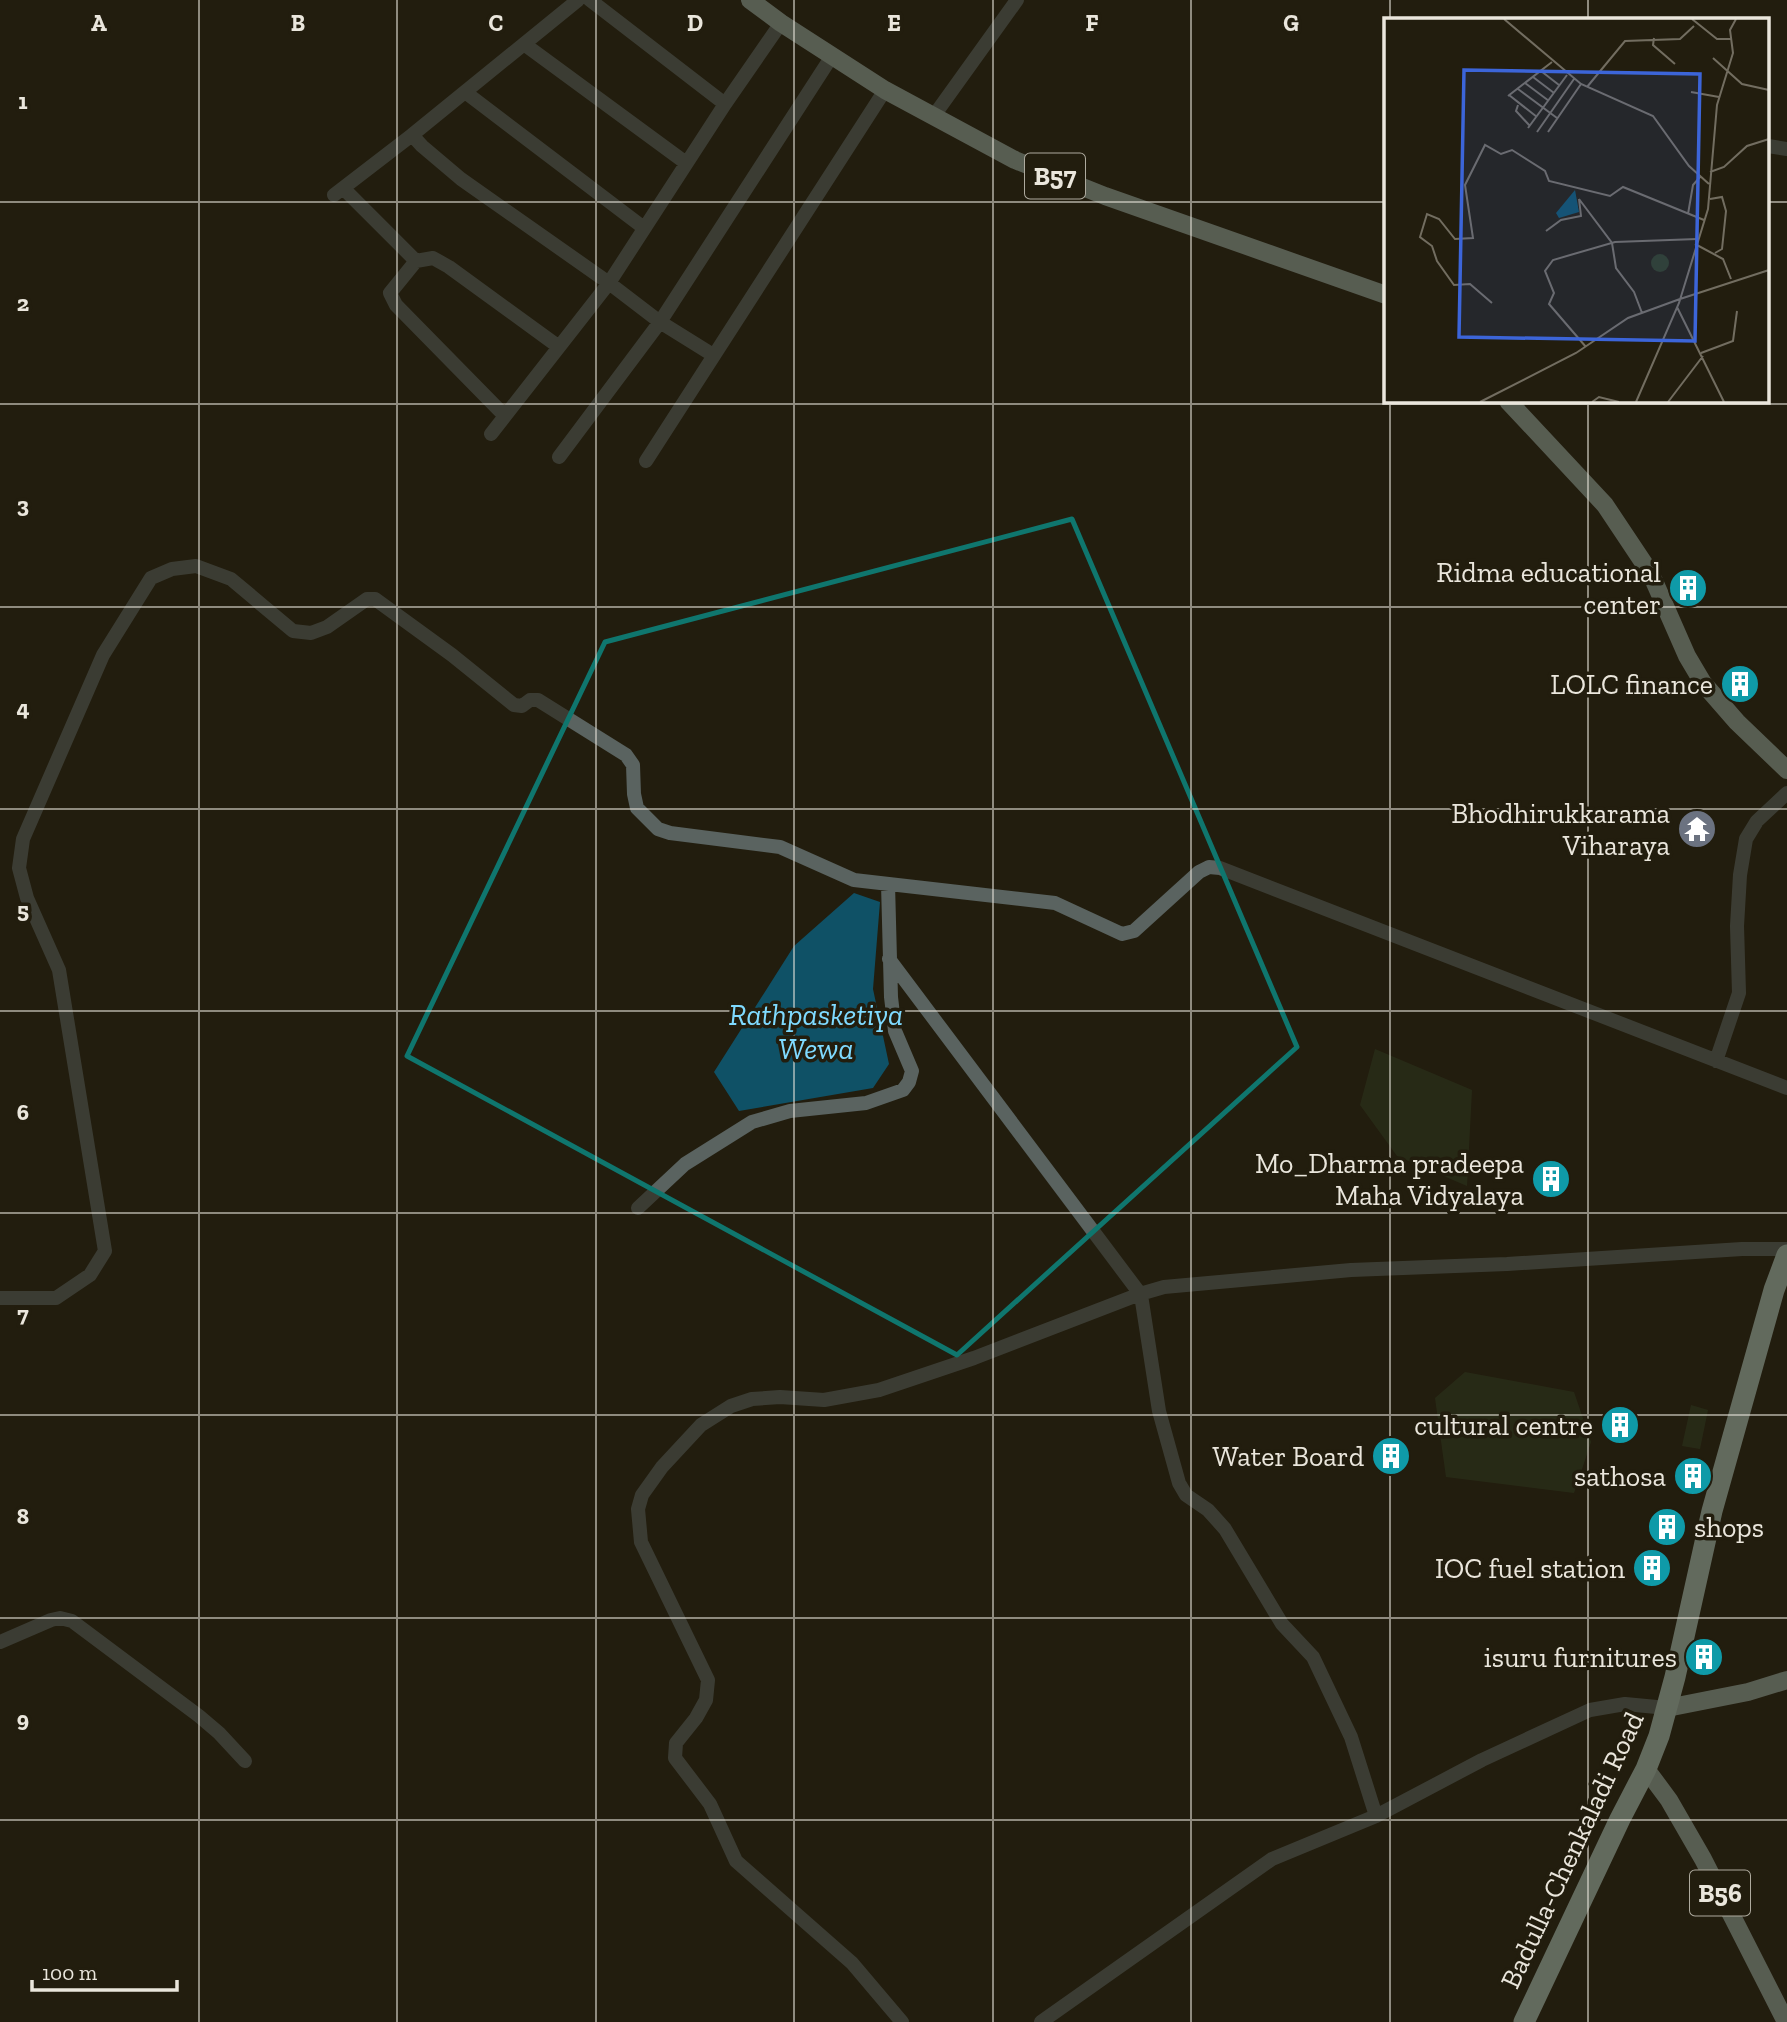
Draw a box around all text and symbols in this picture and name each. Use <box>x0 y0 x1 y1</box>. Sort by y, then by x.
text: A <box>91 9 107 37</box>
text: B <box>291 9 305 37</box>
text: C <box>489 9 503 37</box>
text: D <box>687 9 703 37</box>
text: E <box>887 9 901 37</box>
text: F <box>1085 9 1099 37</box>
text: G <box>1283 9 1299 37</box>
inset map <box>1384 18 1770 402</box>
text: 1 <box>18 87 28 115</box>
road number: B57 <box>1025 154 1085 198</box>
text: 2 <box>17 289 29 317</box>
text: 3 <box>17 491 29 519</box>
place label: Ridma educational center <box>1436 556 1661 621</box>
building icon: Ridma educational center <box>1667 567 1709 609</box>
building icon: LOLC finance <box>1719 663 1761 705</box>
place label: LOLC finance <box>1550 668 1713 701</box>
text: 4 <box>16 694 30 722</box>
place label: Bhodhirukkarama Viharaya <box>1451 797 1670 862</box>
temple icon: Bhodhirukkarama Viharaya <box>1676 808 1718 850</box>
text: 5 <box>17 896 29 924</box>
water label: Rathpasketiya Wewa <box>729 997 903 1067</box>
text: 6 <box>17 1098 29 1126</box>
place label: Mo_Dharma pradeepa Maha Vidyalaya <box>1255 1147 1524 1212</box>
building icon: Mo_Dharma pradeepa Maha Vidyalaya <box>1530 1158 1572 1200</box>
text: 7 <box>17 1300 29 1328</box>
building icon: cultural centre <box>1599 1404 1641 1446</box>
place label: cultural centre <box>1414 1409 1593 1442</box>
building icon: Water Board <box>1370 1435 1412 1477</box>
place label: Water Board <box>1212 1440 1364 1473</box>
building icon: sathosa <box>1672 1455 1714 1497</box>
place label: sathosa <box>1574 1460 1666 1493</box>
text: 8 <box>17 1502 29 1530</box>
building icon: shops <box>1646 1506 1688 1548</box>
place label: shops <box>1694 1511 1764 1544</box>
building icon: IOC fuel station <box>1631 1547 1673 1589</box>
place label: IOC fuel station <box>1435 1552 1625 1585</box>
building icon: isuru furnitures <box>1683 1636 1725 1678</box>
place label: isuru furnitures <box>1484 1641 1677 1674</box>
text: 9 <box>17 1705 29 1733</box>
street label: Badulla-Chenkaladi Road <box>1493 1707 1651 1993</box>
road number: B56 <box>1690 1870 1750 1916</box>
scale bar <box>32 1948 177 1992</box>
text: 100 m <box>42 1960 97 1985</box>

